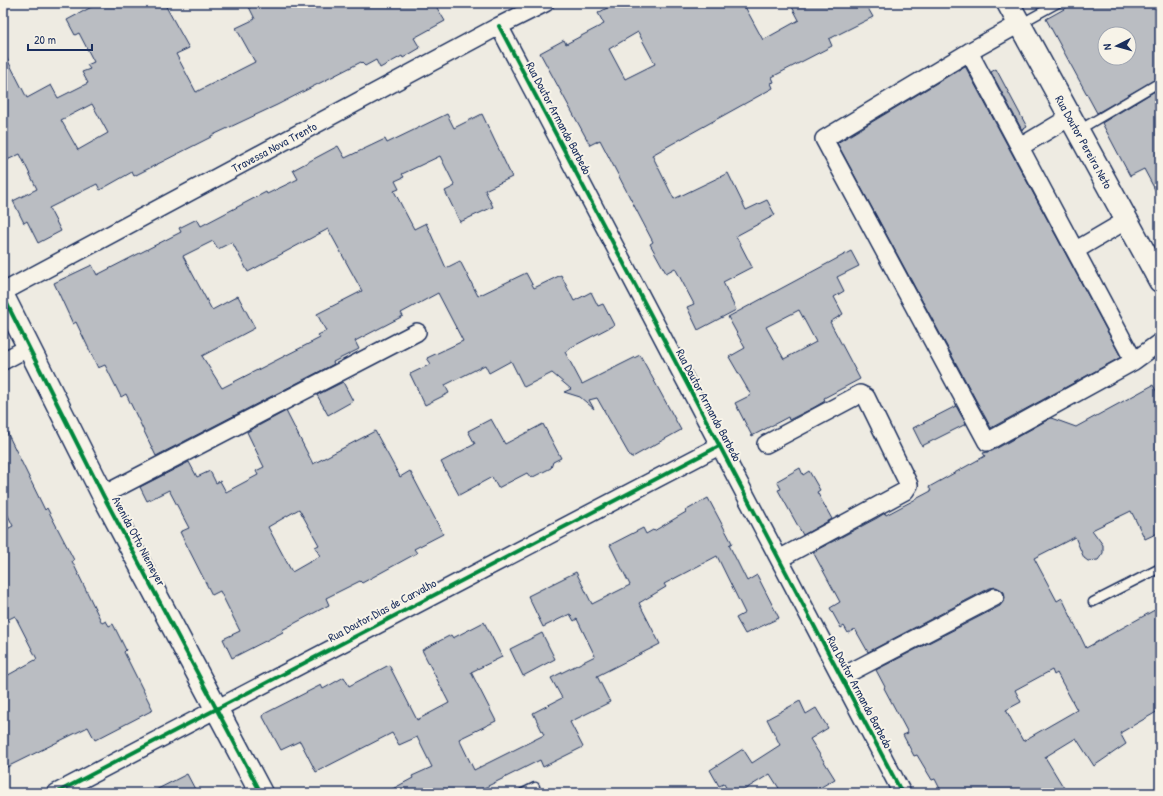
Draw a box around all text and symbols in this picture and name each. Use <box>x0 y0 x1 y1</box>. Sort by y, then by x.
scale bar <box>28 26 92 52</box>
north arrow <box>1097 26 1137 66</box>
text: 20 m <box>34 31 56 48</box>
text: N <box>1100 43 1114 51</box>
street label: Rua Doutor Armando Barbedo <box>522 59 596 177</box>
street label: Rua Doutor Pereira Neto <box>1051 92 1117 192</box>
street label: Travessa Nova Trento <box>228 117 320 177</box>
street label: Rua Doutor Armando Barbedo <box>672 346 746 464</box>
street label: Avenida Otto Niemeyer <box>108 493 170 589</box>
street label: Rua Doutor Dias de Carvalho <box>325 574 439 646</box>
street label: Rua Doutor Armando Barbedo <box>823 633 897 751</box>

